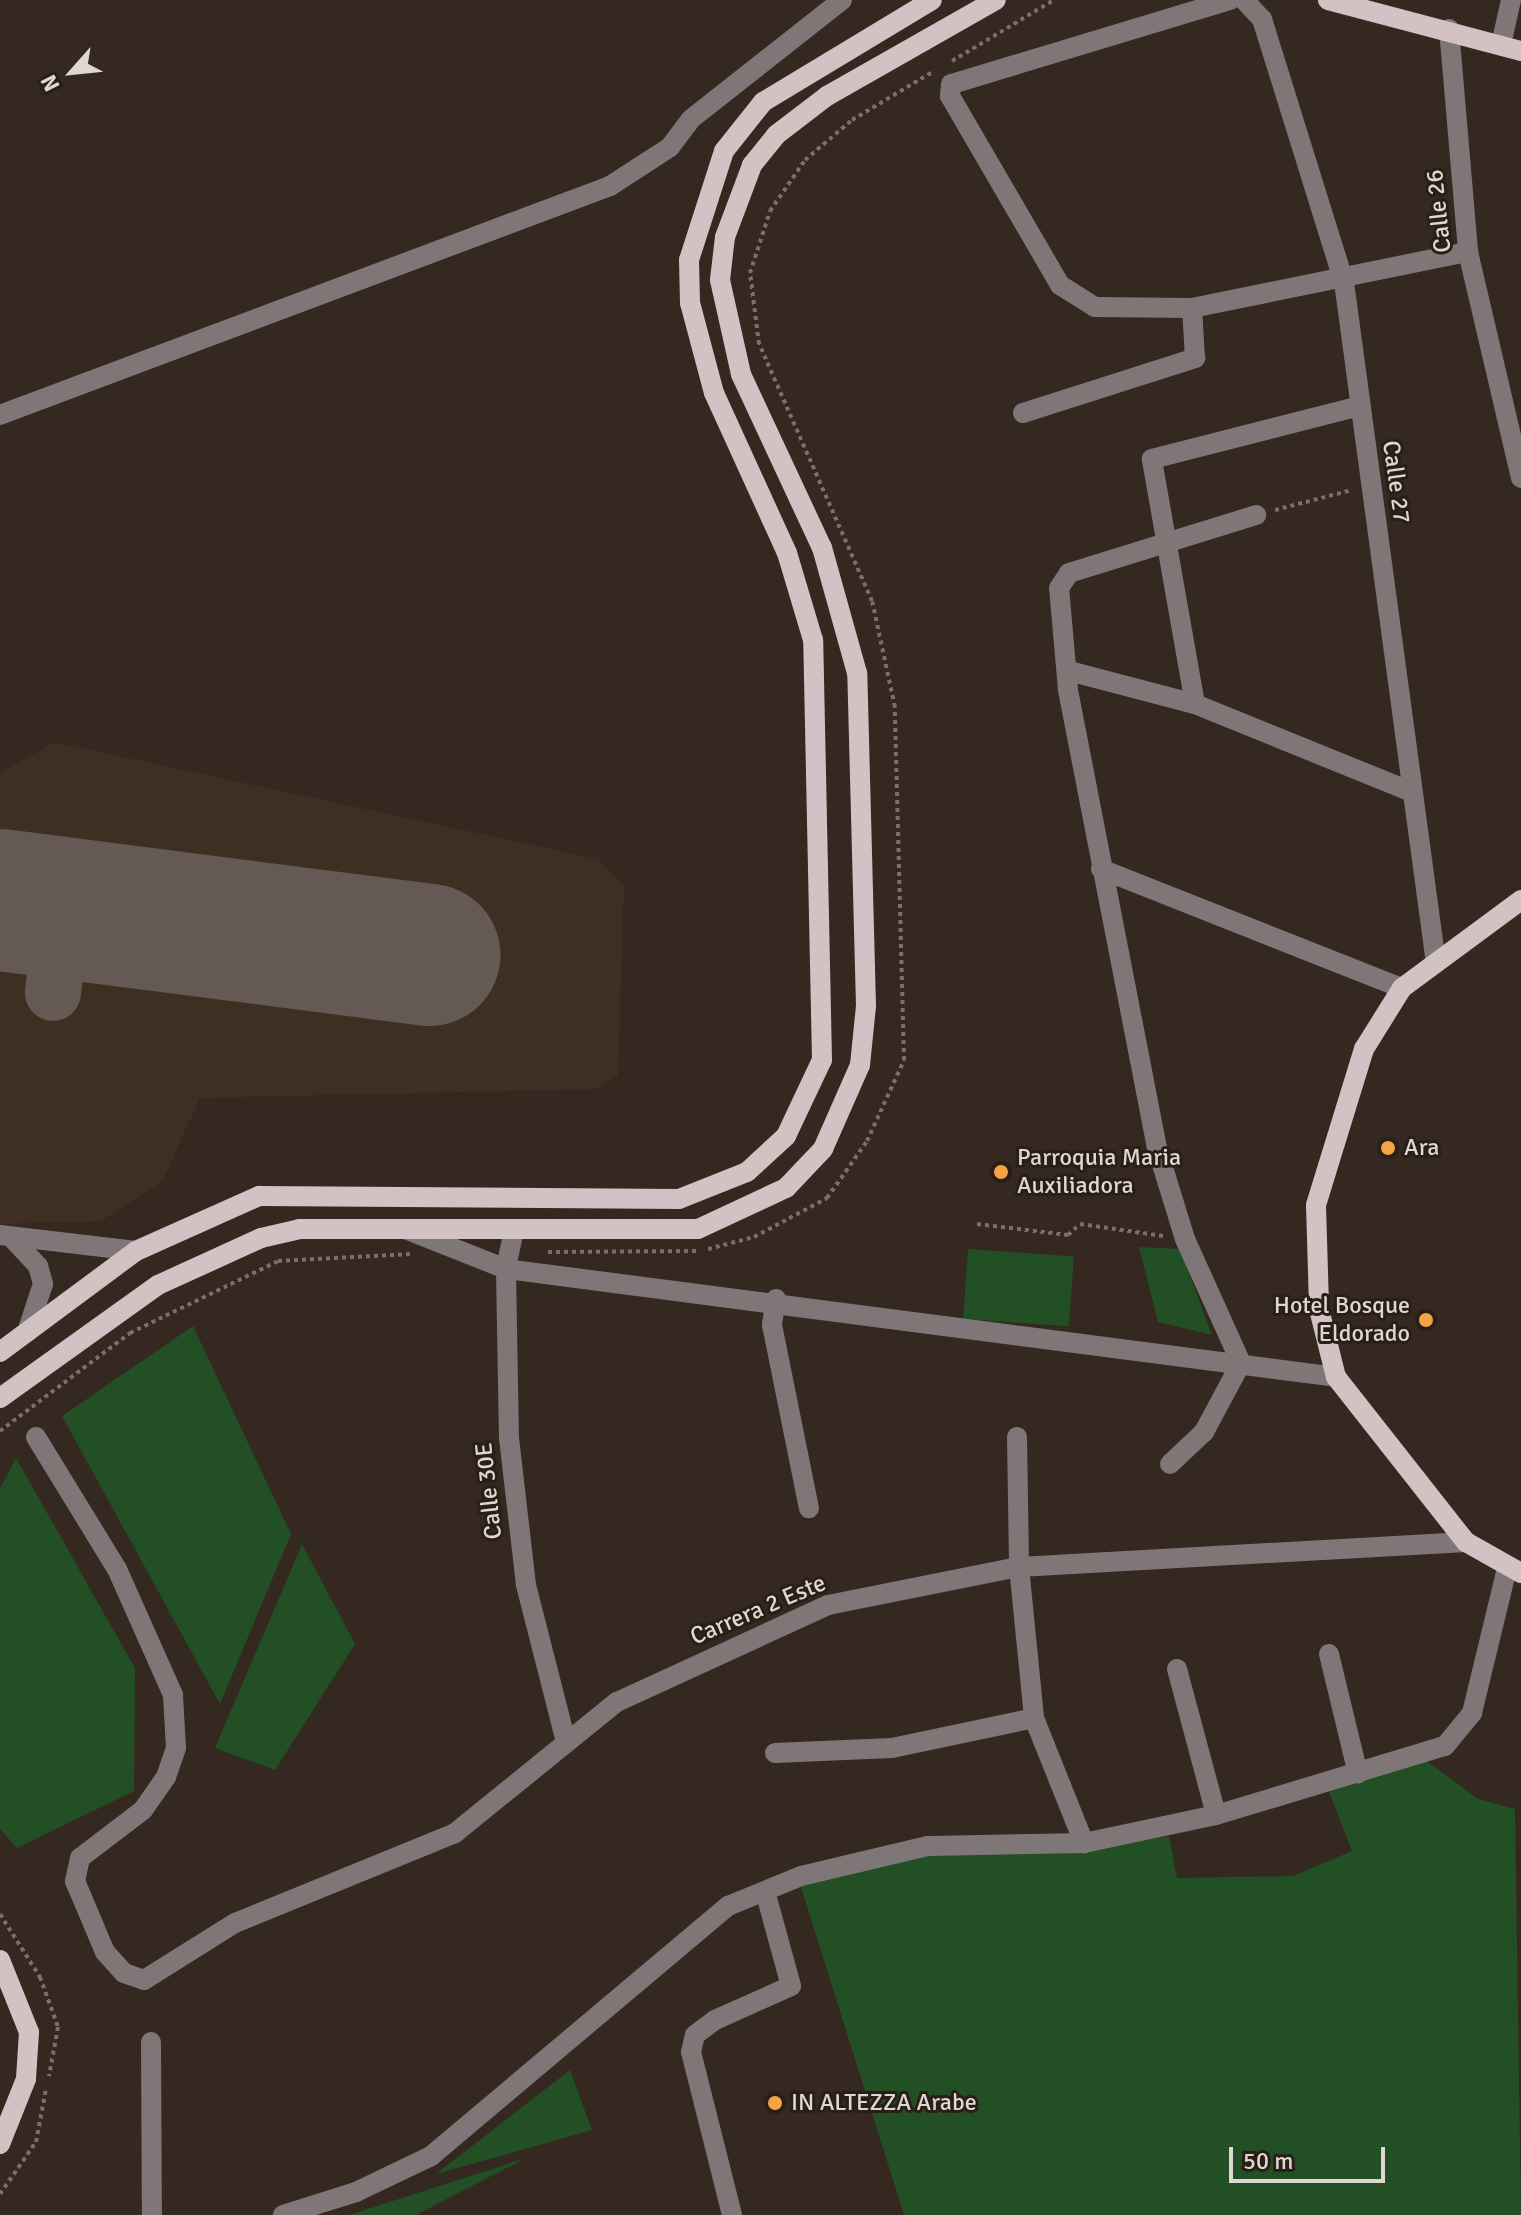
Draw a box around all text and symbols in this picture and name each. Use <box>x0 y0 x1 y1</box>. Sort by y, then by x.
north arrow <box>32 32 112 112</box>
text: N <box>35 70 66 96</box>
street label: Calle 26 <box>1420 168 1458 254</box>
street label: Calle 27 <box>1376 439 1416 525</box>
place label: Ara <box>1404 1134 1440 1162</box>
marker: Ara <box>1379 1139 1397 1157</box>
place label: Parroquia Maria Auxiliadora <box>1017 1144 1181 1200</box>
marker: Parroquia Maria Auxiliadora <box>992 1163 1010 1181</box>
place label: Hotel Bosque Eldorado <box>1274 1292 1410 1348</box>
marker: Hotel Bosque Eldorado <box>1417 1311 1435 1329</box>
street label: Calle 30E <box>470 1441 508 1541</box>
street label: Carrera 2 Este <box>686 1569 830 1651</box>
place label: IN ALTEZZA Arabe <box>791 2089 977 2117</box>
marker: IN ALTEZZA Arabe <box>766 2094 784 2112</box>
scale bar <box>1233 2131 1389 2181</box>
text: 50 m <box>1243 2146 1293 2176</box>

